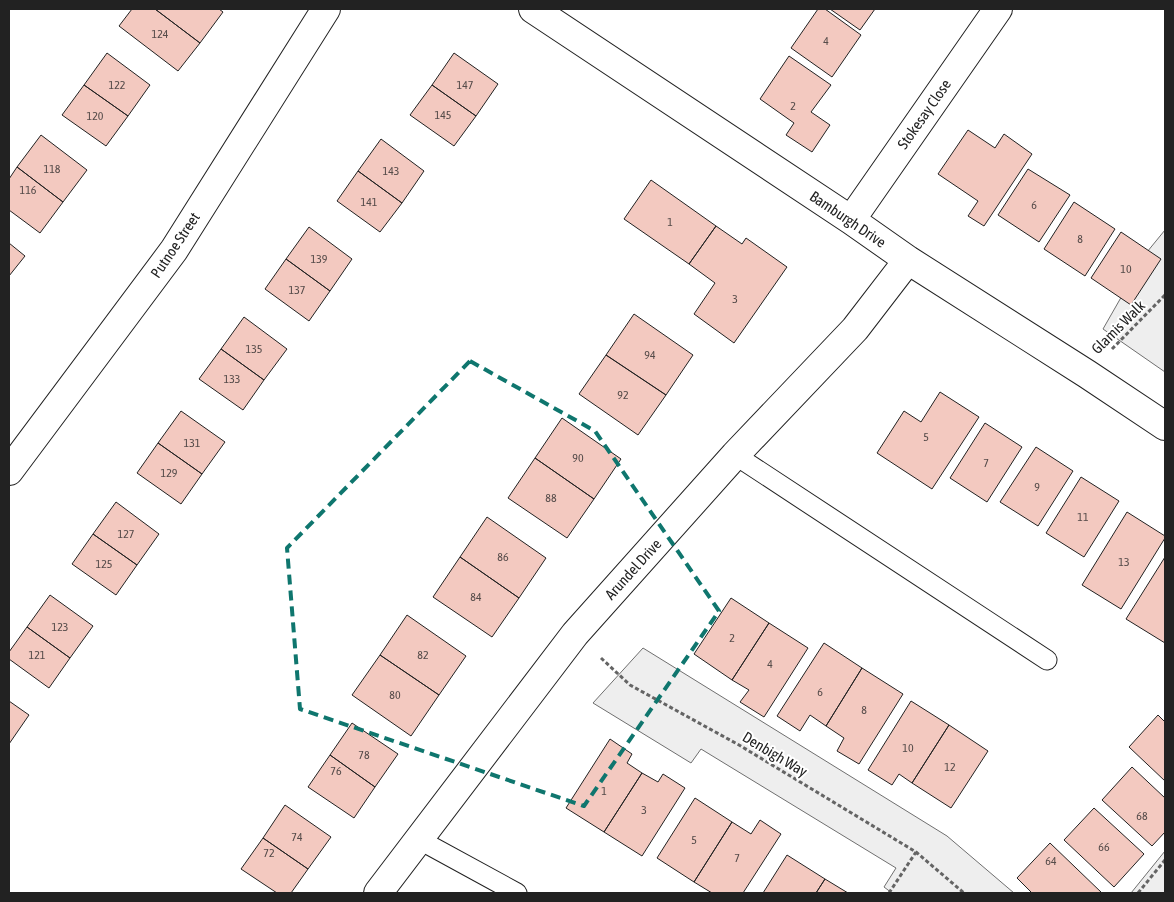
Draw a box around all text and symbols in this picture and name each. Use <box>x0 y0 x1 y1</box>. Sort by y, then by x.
house number: 124 <box>152 27 169 41</box>
house number: 4 <box>823 34 829 48</box>
street label: Stokesay Close <box>894 76 954 152</box>
house number: 122 <box>109 78 125 92</box>
house number: 147 <box>457 78 474 92</box>
house number: 2 <box>790 99 796 113</box>
house number: 145 <box>435 108 451 122</box>
house number: 120 <box>87 109 104 123</box>
house number: 118 <box>44 162 61 176</box>
house number: 143 <box>383 164 399 178</box>
house number: 116 <box>20 183 37 197</box>
street label: Bamburgh Drive <box>807 187 889 251</box>
house number: 141 <box>361 195 378 209</box>
house number: 6 <box>1031 198 1037 212</box>
street label: Putnoe Street <box>147 209 203 281</box>
house number: 1 <box>667 215 673 229</box>
house number: 8 <box>1077 232 1083 246</box>
house number: 139 <box>311 252 328 266</box>
house number: 10 <box>1120 262 1132 276</box>
house number: 137 <box>289 283 306 297</box>
house number: 3 <box>732 292 738 306</box>
street label: Glamis Walk <box>1088 297 1148 357</box>
house number: 135 <box>246 342 262 356</box>
house number: 94 <box>644 348 656 362</box>
house number: 133 <box>224 372 240 386</box>
house number: 92 <box>617 388 629 402</box>
house number: 5 <box>923 430 929 444</box>
house number: 131 <box>184 436 201 450</box>
house number: 90 <box>572 451 584 465</box>
house number: 7 <box>983 456 989 470</box>
house number: 129 <box>161 466 178 480</box>
house number: 9 <box>1034 480 1040 494</box>
house number: 88 <box>545 491 557 505</box>
house number: 11 <box>1077 510 1089 524</box>
house number: 127 <box>118 527 135 541</box>
street label: Arundel Drive <box>601 535 665 603</box>
house number: 86 <box>497 550 509 564</box>
house number: 13 <box>1118 555 1130 569</box>
house number: 125 <box>96 557 112 571</box>
house number: 84 <box>470 590 482 604</box>
house number: 123 <box>52 620 68 634</box>
house number: 2 <box>729 631 735 645</box>
house number: 121 <box>29 648 46 662</box>
house number: 82 <box>417 648 429 662</box>
house number: 4 <box>767 657 773 671</box>
house number: 6 <box>817 685 823 699</box>
house number: 80 <box>389 688 401 702</box>
house number: 8 <box>861 703 867 717</box>
street label: Denbigh Way <box>740 728 810 780</box>
house number: 10 <box>902 741 914 755</box>
house number: 78 <box>358 748 370 762</box>
house number: 12 <box>944 760 956 774</box>
house number: 76 <box>330 764 342 778</box>
house number: 1 <box>601 784 607 798</box>
house number: 3 <box>641 803 647 817</box>
house number: 68 <box>1136 809 1148 823</box>
house number: 74 <box>291 830 303 844</box>
house number: 5 <box>691 833 697 847</box>
house number: 66 <box>1098 840 1110 854</box>
house number: 72 <box>263 846 275 860</box>
house number: 7 <box>734 851 740 865</box>
house number: 64 <box>1045 854 1057 868</box>

